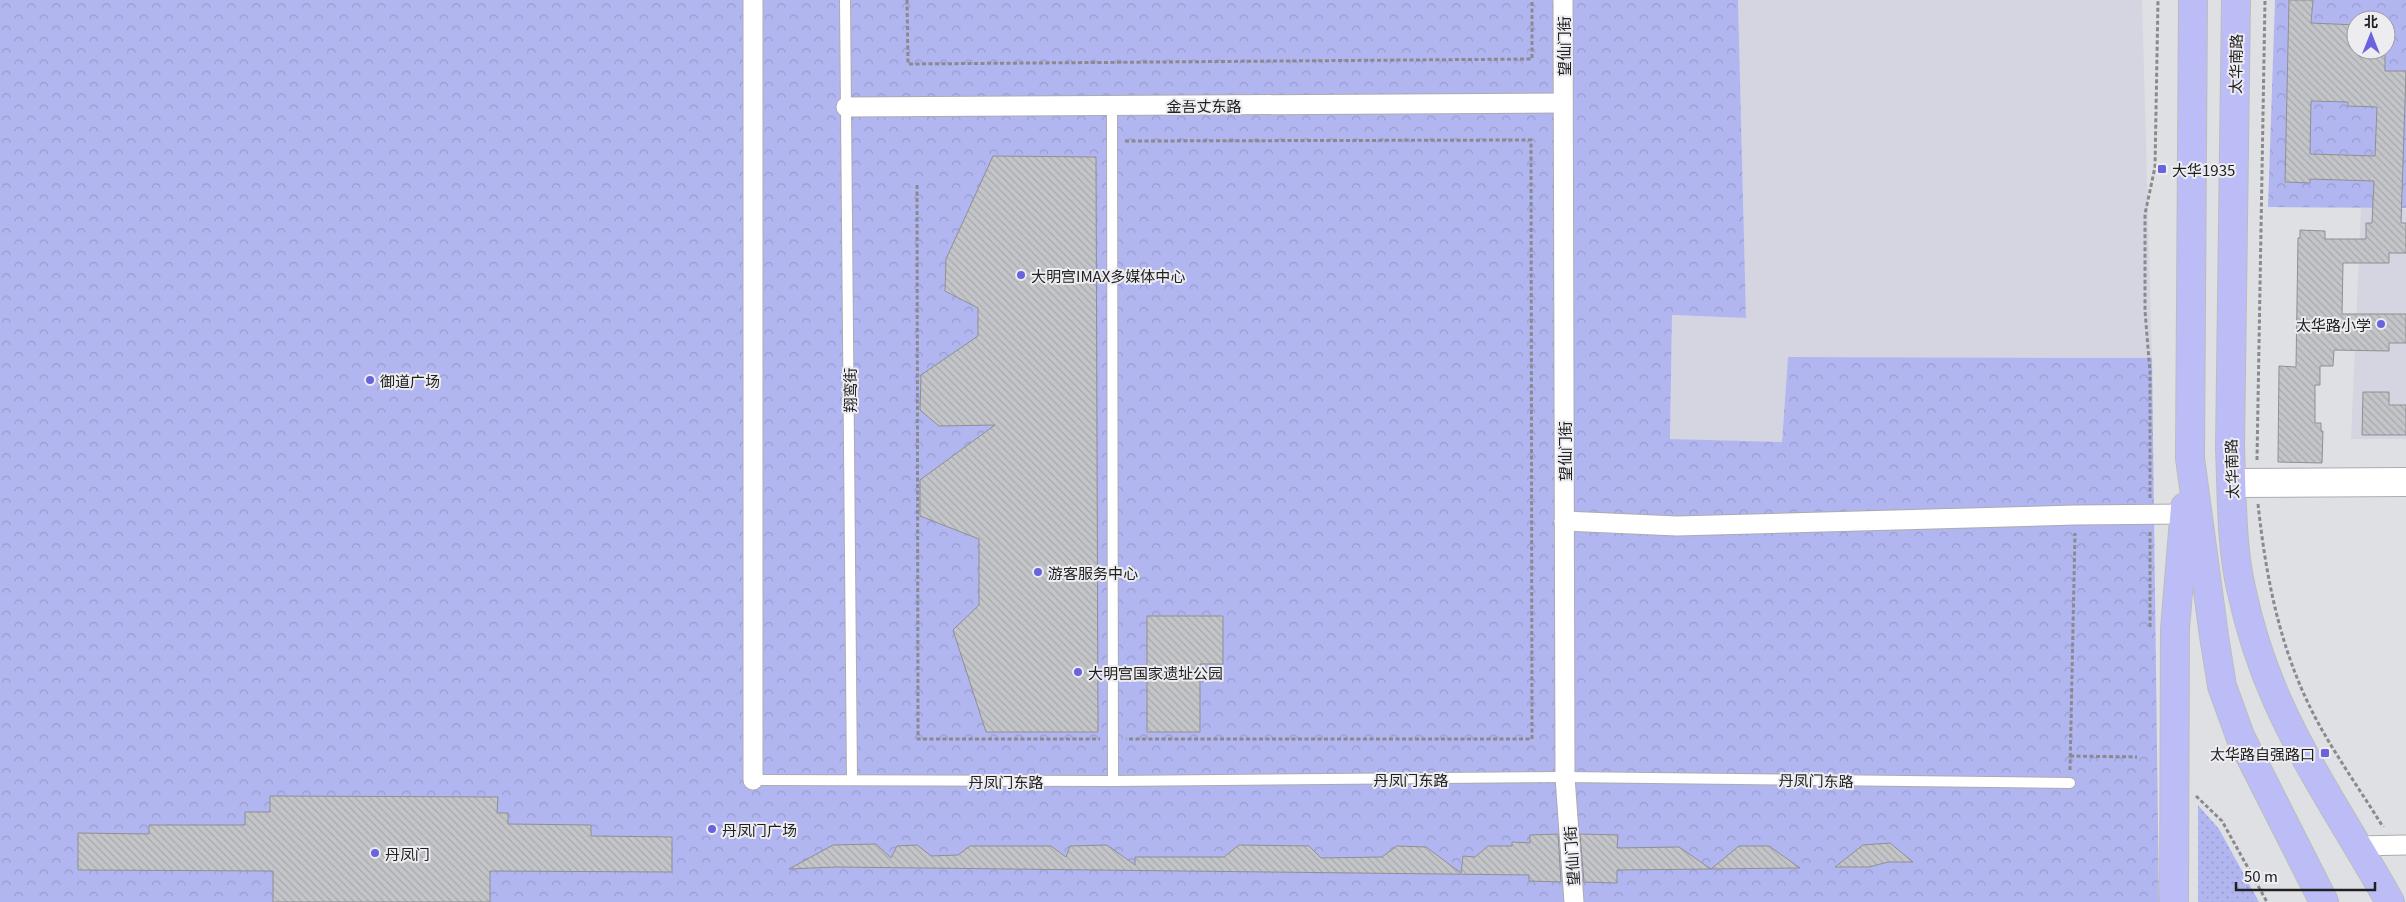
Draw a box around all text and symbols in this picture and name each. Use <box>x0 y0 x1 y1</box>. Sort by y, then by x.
north arrow <box>2346 10 2396 60</box>
text: 北 <box>2364 11 2378 31</box>
street label: 望仙门街 <box>1553 16 1574 76</box>
street label: 太华南路 <box>2224 34 2246 94</box>
street label: 金吾丈东路 <box>1166 95 1242 116</box>
place label: 大华1935 <box>2172 159 2235 180</box>
marker: 大华1935 <box>2156 163 2168 175</box>
place label: 大明宫IMAX多媒体中心 <box>1031 265 1185 286</box>
marker: 大明宫IMAX多媒体中心 <box>1015 269 1027 281</box>
place label: 太华路小学 <box>2296 314 2371 335</box>
marker: 太华路小学 <box>2375 318 2387 330</box>
street label: 翔鸾街 <box>839 367 860 413</box>
place label: 御道广场 <box>380 370 440 391</box>
marker: 御道广场 <box>364 374 376 386</box>
street label: 望仙门街 <box>1554 421 1575 481</box>
street label: 太华南路 <box>2219 439 2243 499</box>
place label: 游客服务中心 <box>1048 562 1138 583</box>
marker: 游客服务中心 <box>1032 566 1044 578</box>
place label: 大明宫国家遗址公园 <box>1088 662 1223 683</box>
marker: 大明宫国家遗址公园 <box>1072 666 1084 678</box>
place label: 太华路自强路口 <box>2210 743 2315 764</box>
marker: 太华路自强路口 <box>2319 747 2331 759</box>
street label: 丹凤门东路 <box>1373 769 1449 790</box>
street label: 丹凤门东路 <box>1778 769 1854 791</box>
street label: 丹凤门东路 <box>968 771 1044 792</box>
place label: 丹凤门广场 <box>722 819 797 840</box>
marker: 丹凤门广场 <box>706 823 718 835</box>
street label: 望仙门街 <box>1558 825 1584 887</box>
place label: 丹凤门 <box>385 843 430 864</box>
marker: 丹凤门 <box>369 847 381 859</box>
scale bar <box>2236 860 2375 892</box>
text: 50 m <box>2244 865 2278 886</box>

